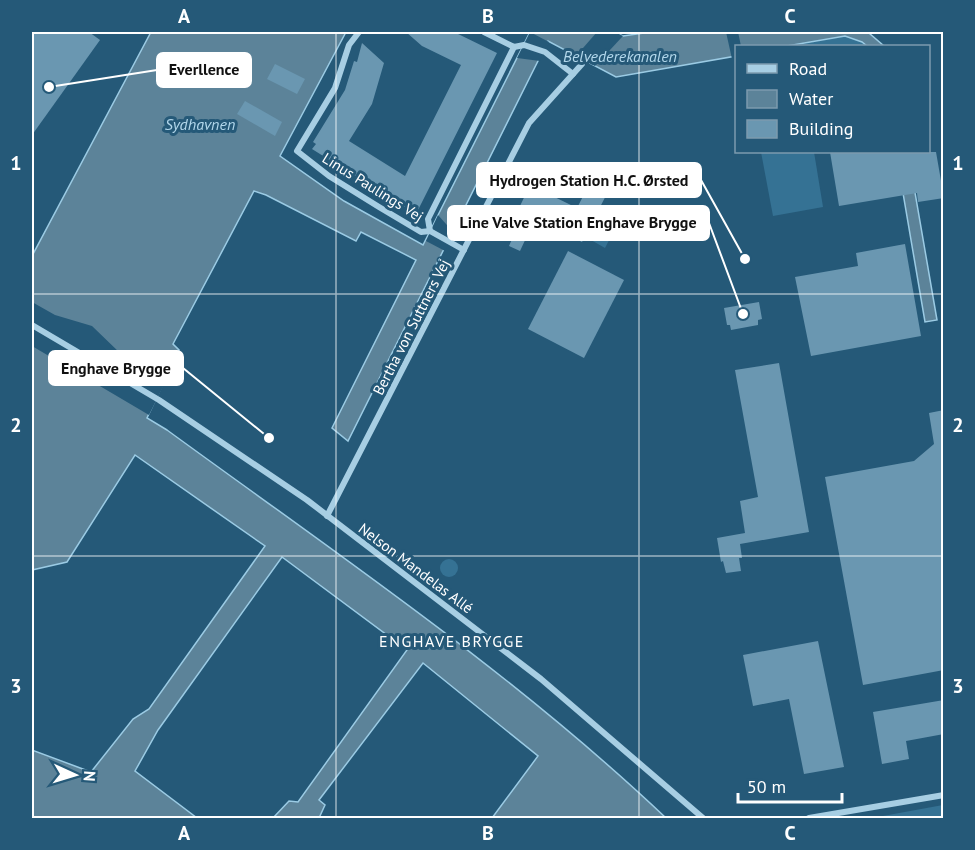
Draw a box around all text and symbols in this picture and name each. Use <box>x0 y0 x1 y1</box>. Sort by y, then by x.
text: A <box>178 3 191 29</box>
text: B <box>482 3 494 29</box>
text: C <box>784 3 796 29</box>
legend <box>735 45 930 153</box>
water label: Belvederekanalen <box>563 46 677 66</box>
callout: Everllence <box>157 53 251 87</box>
text: Road <box>789 57 827 80</box>
text: Everllence <box>169 59 239 79</box>
text: Water <box>789 87 833 110</box>
water label: Sydhavnen <box>165 114 235 134</box>
text: Building <box>789 117 853 140</box>
street label: Linus Paulings Vej <box>319 148 427 226</box>
text: 1 <box>10 150 22 176</box>
text: 1 <box>952 150 964 176</box>
callout: Hydrogen Station H.C. Ørsted <box>477 163 701 197</box>
text: Hydrogen Station H.C. Ørsted <box>490 170 688 190</box>
callout: Line Valve Station Enghave Brygge <box>448 206 709 240</box>
text: Line Valve Station Enghave Brygge <box>459 212 697 232</box>
street label: Bertha von Suttners Vej <box>368 256 454 398</box>
callout: Enghave Brygge <box>49 351 183 385</box>
text: Enghave Brygge <box>61 358 171 378</box>
text: 2 <box>10 412 22 438</box>
text: 2 <box>952 412 964 438</box>
street label: Nelson Mandelas Allé <box>355 519 477 617</box>
district label: ENGHAVE BRYGGE <box>379 631 525 651</box>
text: 3 <box>10 673 22 699</box>
text: 3 <box>952 673 964 699</box>
north arrow <box>45 745 105 805</box>
scale bar <box>738 766 842 804</box>
text: N <box>80 770 100 782</box>
text: 50 m <box>747 775 786 798</box>
text: A <box>178 820 191 846</box>
text: B <box>482 820 494 846</box>
text: C <box>784 820 796 846</box>

